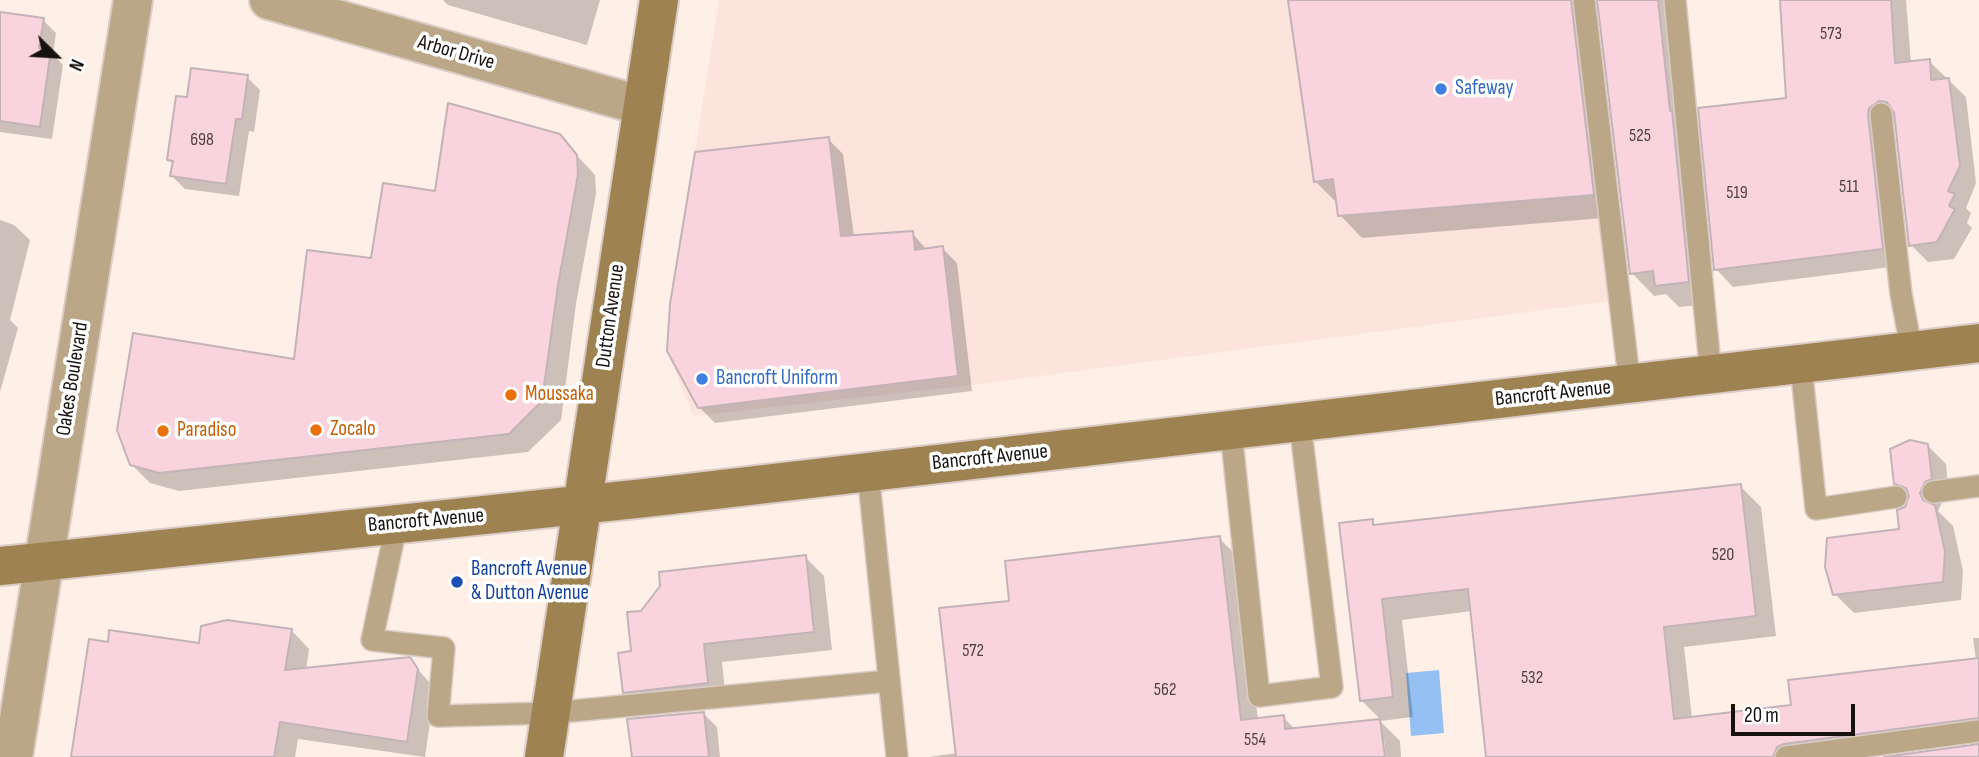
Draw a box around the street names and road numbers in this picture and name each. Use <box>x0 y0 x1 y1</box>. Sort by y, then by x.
street label: Arbor Drive <box>415 30 497 76</box>
street label: Dutton Avenue <box>591 263 631 369</box>
street label: Oakes Boulevard <box>52 320 94 438</box>
street label: Bancroft Avenue <box>1494 375 1612 413</box>
street label: Bancroft Avenue <box>931 439 1049 477</box>
street label: Bancroft Avenue <box>367 503 485 539</box>

